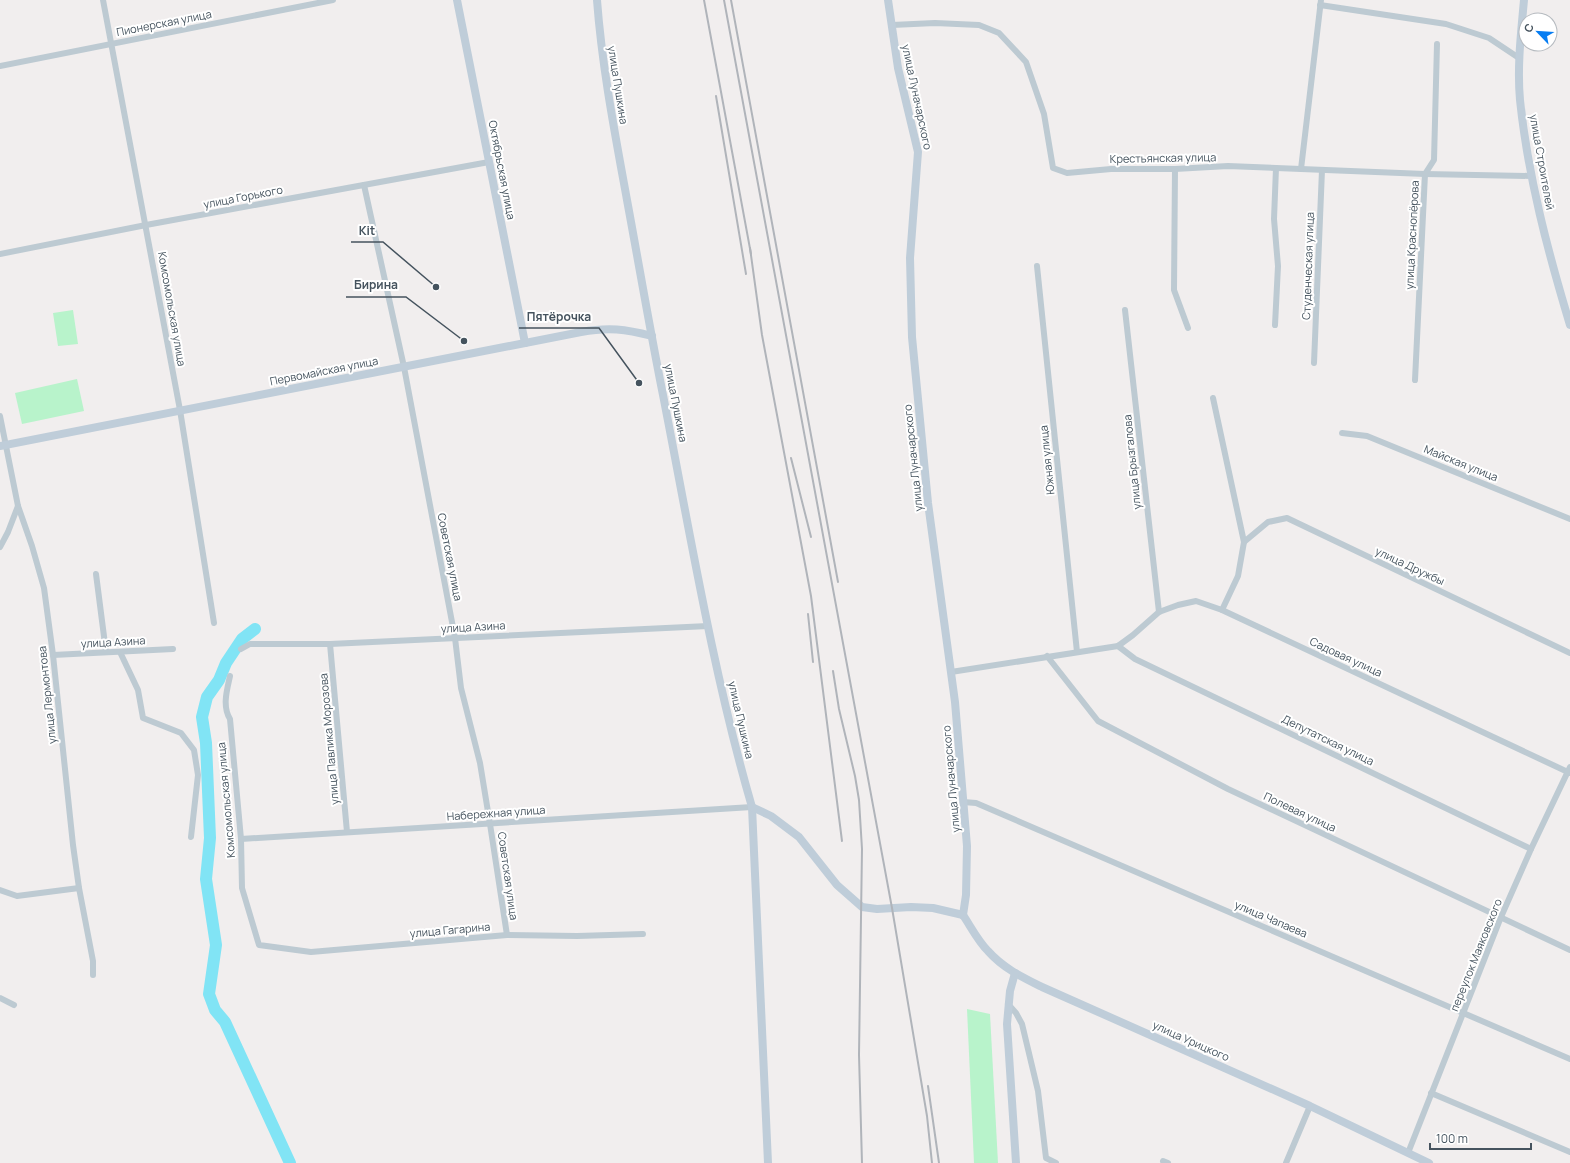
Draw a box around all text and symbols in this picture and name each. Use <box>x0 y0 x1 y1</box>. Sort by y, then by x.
street label: Пионерская улица <box>115 6 213 39</box>
north arrow <box>1518 12 1558 52</box>
text: С <box>1520 21 1537 34</box>
street label: улица Луначарского <box>899 43 936 151</box>
street label: улица Пушкина <box>605 45 632 125</box>
street label: улица Строителей <box>1527 113 1558 211</box>
street label: Октябрьская улица <box>486 119 519 221</box>
street label: Крестьянская улица <box>1110 149 1216 166</box>
street label: улица Краснопёрова <box>1401 180 1422 290</box>
street label: улица Горького <box>202 181 284 212</box>
street label: Студенческая улица <box>1298 212 1317 320</box>
callout: Kit <box>351 218 383 242</box>
text: Kit <box>359 222 375 239</box>
street label: Комсомольская улица <box>155 251 190 367</box>
callout: Бирина <box>346 273 406 297</box>
text: Бирина <box>354 276 398 293</box>
callout: Пятёрочка <box>519 304 599 328</box>
text: Пятёрочка <box>527 308 591 325</box>
street label: Первомайская улица <box>269 353 379 388</box>
street label: улица Пушкина <box>662 363 691 443</box>
street label: улица Луначарского <box>899 403 926 512</box>
street label: улица Брызгалова <box>1119 414 1144 510</box>
street label: Южная улица <box>1035 425 1058 495</box>
street label: Майская улица <box>1422 441 1500 484</box>
street label: Советская улица <box>435 512 466 602</box>
street label: улица Дружбы <box>1373 543 1447 588</box>
street label: улица Азина <box>440 617 506 636</box>
street label: улица Азина <box>80 632 146 651</box>
street label: Садовая улица <box>1307 633 1385 680</box>
street label: улица Лермонтова <box>34 645 59 745</box>
street label: улица Павлика Морозова <box>315 673 342 805</box>
street label: улица Пушкина <box>725 680 758 760</box>
street label: Депутатская улица <box>1280 711 1377 768</box>
street label: улица Луначарского <box>938 724 963 833</box>
street label: Комсомольская улица <box>213 742 238 858</box>
street label: Полевая улица <box>1262 788 1339 835</box>
street label: Набережная улица <box>446 802 546 823</box>
street label: Советская улица <box>495 831 522 921</box>
street label: переулок Маяковского <box>1446 896 1505 1013</box>
street label: улица Чапаева <box>1233 897 1310 941</box>
street label: улица Гагарина <box>409 919 491 940</box>
street label: улица Урицкого <box>1150 1017 1232 1064</box>
scale bar <box>1430 1125 1531 1151</box>
text: 100 m <box>1436 1130 1468 1147</box>

